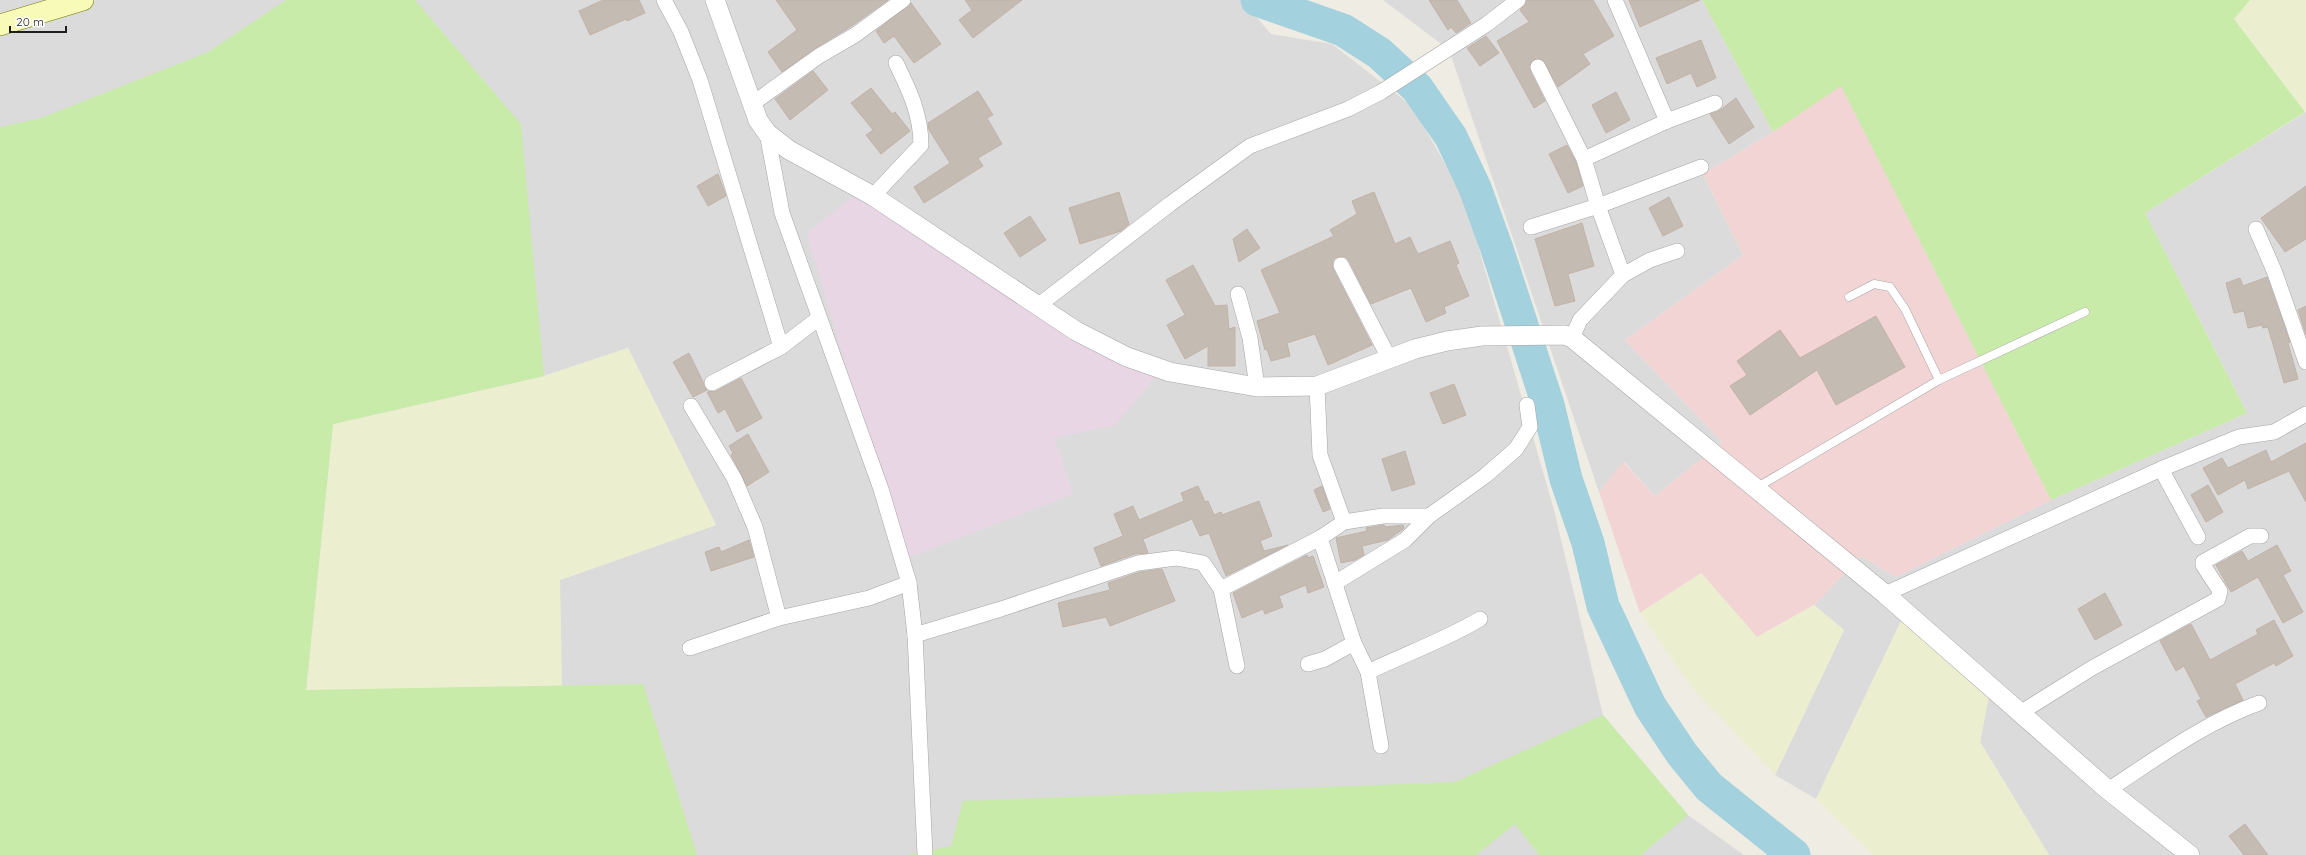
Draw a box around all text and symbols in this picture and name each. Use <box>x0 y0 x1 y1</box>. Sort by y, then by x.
scale bar <box>10 8 66 34</box>
text: 20 m <box>16 14 44 29</box>

